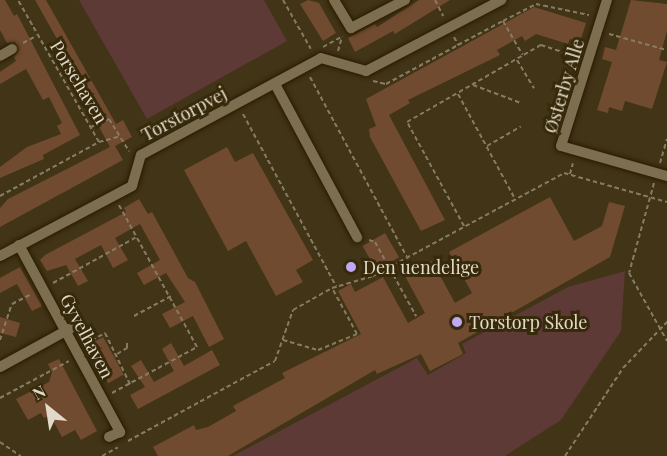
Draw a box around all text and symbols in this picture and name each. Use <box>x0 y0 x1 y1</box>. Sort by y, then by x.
street label: Porsehaven <box>46 36 112 128</box>
street label: Østerby Alle <box>539 36 589 136</box>
street label: Torstorpvej <box>138 83 230 145</box>
place label: Den uendelige <box>363 256 479 278</box>
marker: Den uendelige <box>344 260 358 274</box>
street label: Gyvelhaven <box>56 290 118 382</box>
place label: Torstorp Skole <box>469 311 587 333</box>
marker: Torstorp Skole <box>450 315 464 329</box>
north arrow <box>18 378 78 438</box>
text: N <box>28 380 49 404</box>

